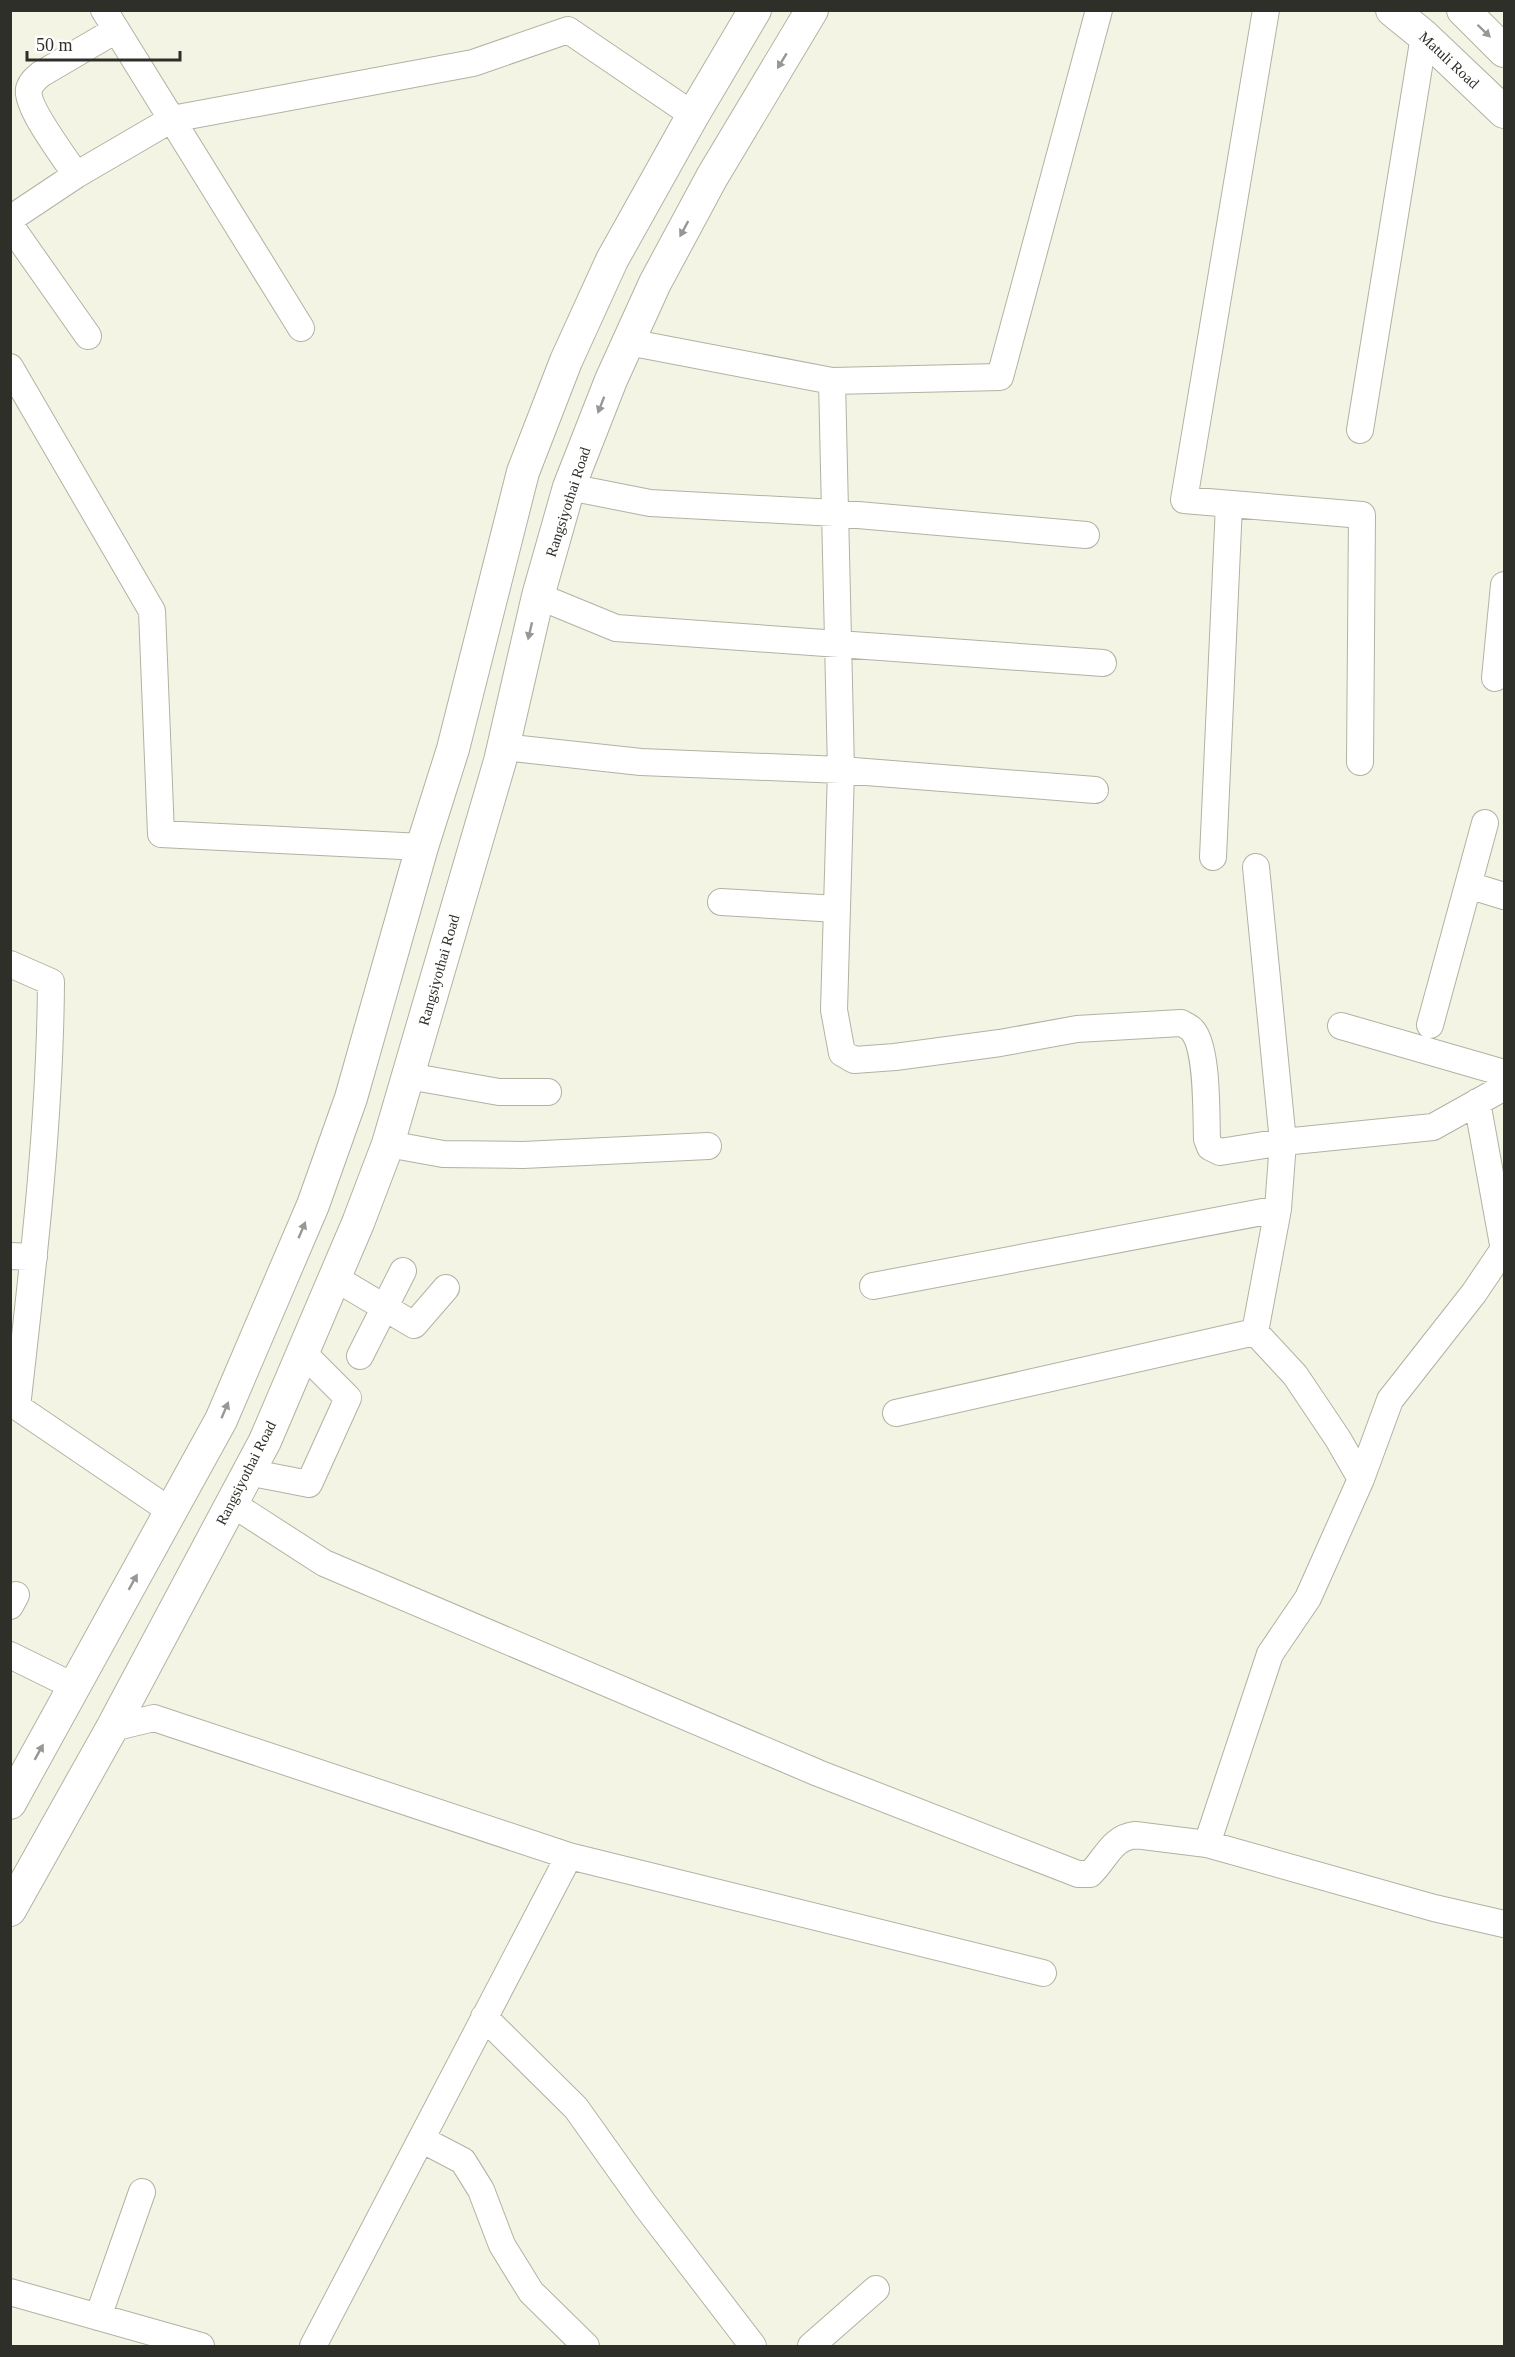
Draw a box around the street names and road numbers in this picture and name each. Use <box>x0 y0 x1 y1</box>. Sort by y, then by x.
street label: Matuli Road <box>1416 28 1482 92</box>
street label: Rangsiyothai Road <box>543 445 593 559</box>
street label: Rangsiyothai Road <box>416 912 463 1027</box>
street label: Rangsiyothai Road <box>213 1418 279 1528</box>

